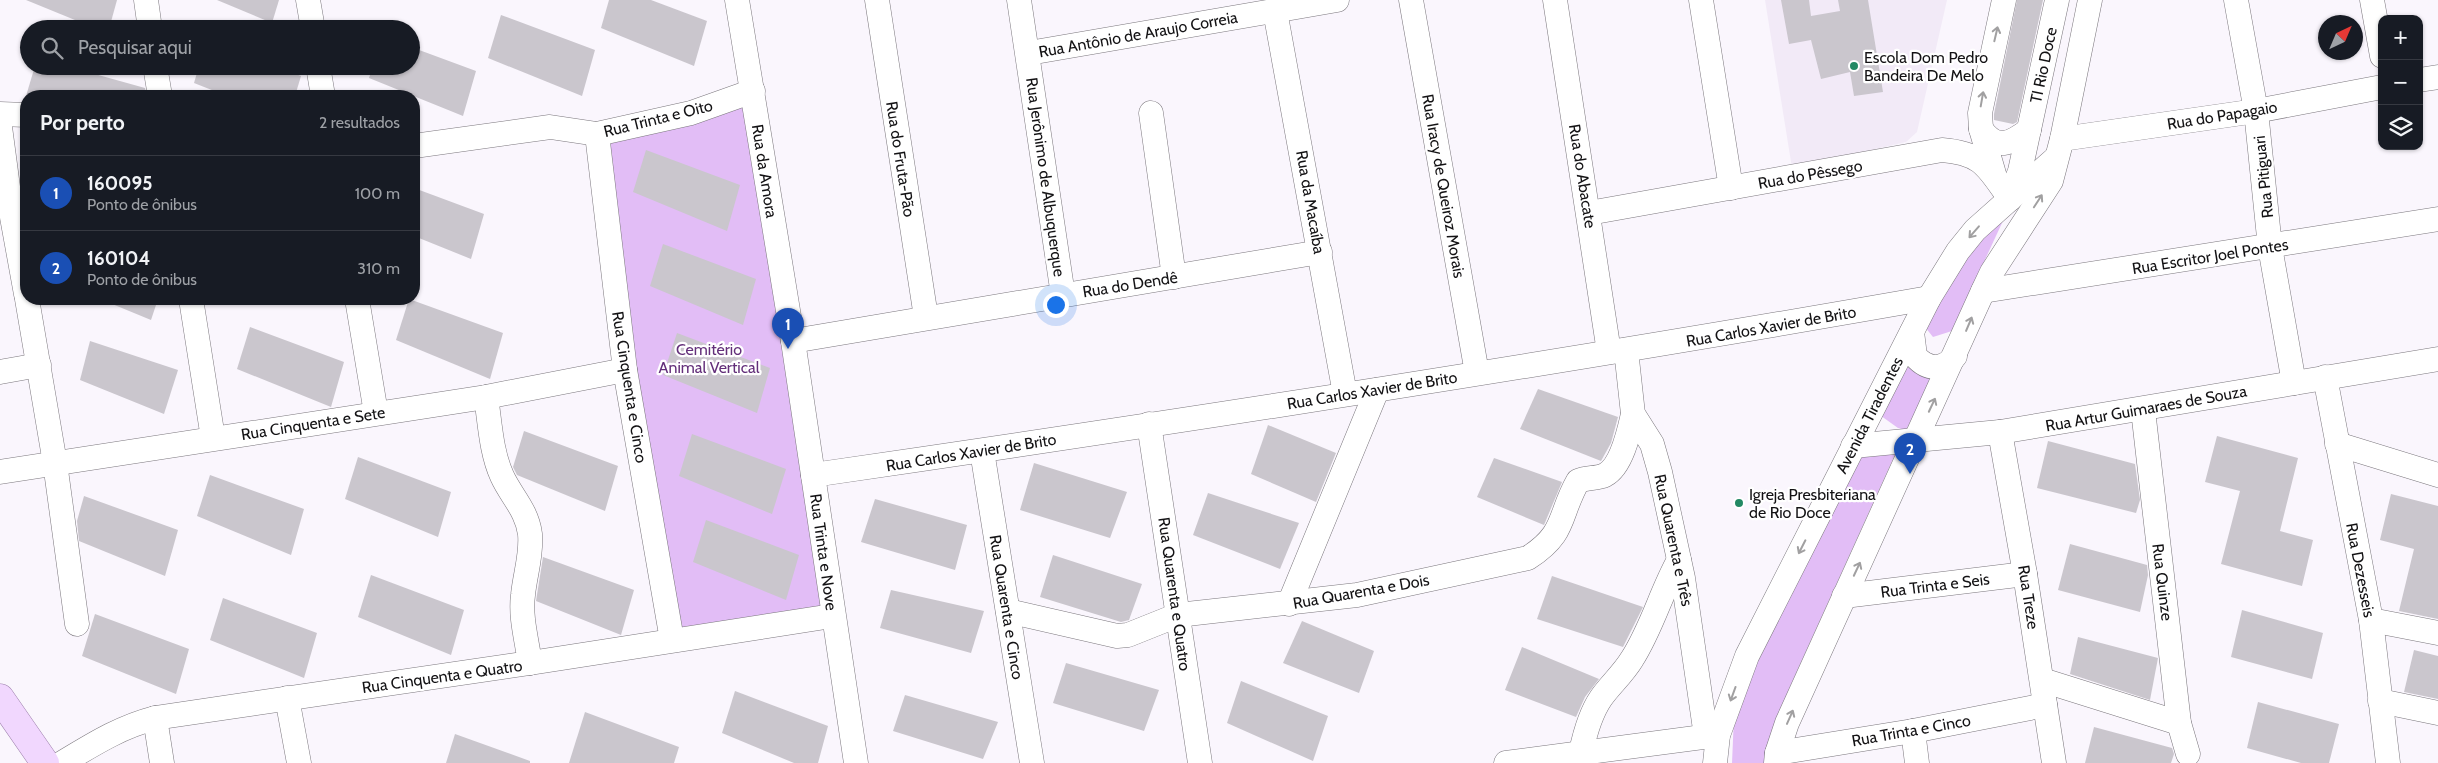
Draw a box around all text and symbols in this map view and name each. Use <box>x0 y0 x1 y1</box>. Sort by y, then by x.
street label: Rua Antônio de Araujo Correia <box>1037 8 1239 61</box>
north arrow <box>2318 15 2363 60</box>
map controls <box>2378 15 2423 150</box>
button: + <box>2378 15 2423 60</box>
search box <box>20 20 420 75</box>
street label: TI Rio Doce <box>2026 25 2061 105</box>
one-way arrow <box>1992 27 2001 43</box>
icon: search <box>38 34 66 62</box>
text: Pesquisar aqui <box>78 36 192 59</box>
place label: Escola Dom Pedro Bandeira De Melo <box>1864 48 1988 85</box>
marker: Escola Dom Pedro Bandeira De Melo <box>1848 60 1860 72</box>
button: − <box>2378 60 2423 105</box>
street label: Rua Jerônimo de Albuquerque <box>1022 76 1069 278</box>
one-way arrow <box>1978 91 1988 107</box>
street label: Rua Iracy de Queiroz Morais <box>1418 93 1469 280</box>
street label: Rua Trinta e Oito <box>602 96 715 141</box>
street label: Rua do Papagaio <box>2166 97 2279 134</box>
street label: Rua do Fruta-Pão <box>882 100 919 218</box>
button: layers <box>2378 105 2423 150</box>
text: Por perto <box>40 110 125 135</box>
text: 2 resultados <box>319 113 400 132</box>
street label: Rua da Amora <box>748 123 781 220</box>
street label: Rua do Abacate <box>1565 123 1600 229</box>
street label: Rua Pitiguari <box>2250 135 2277 219</box>
street label: Rua da Macaíba <box>1292 149 1329 256</box>
street label: Rua do Pêssego <box>1756 156 1864 193</box>
text: 160095 <box>87 172 152 195</box>
text: 1 <box>53 184 59 203</box>
text: 100 m <box>355 184 400 203</box>
one-way arrow <box>2032 194 2043 208</box>
text: Ponto de ônibus <box>87 195 197 214</box>
one-way arrow <box>1968 225 1980 238</box>
street label: Rua Escritor Joel Pontes <box>2131 235 2290 278</box>
text: 160104 <box>87 247 150 270</box>
text: 2 <box>52 259 60 278</box>
text: 310 m <box>357 259 400 278</box>
street label: Rua do Dendê <box>1081 268 1179 301</box>
text: Ponto de ônibus <box>87 270 197 289</box>
your location <box>1043 292 1069 318</box>
street label: Rua Carlos Xavier de Brito <box>1685 302 1858 351</box>
pin: 1 <box>772 308 804 349</box>
street label: Rua Cinquenta e Cinco <box>608 310 651 464</box>
one-way arrow <box>1964 317 1974 332</box>
park label: Cemitério Animal Vertical <box>659 340 760 377</box>
street label: Avenida Tiradentes <box>1832 353 1907 477</box>
street label: Rua Carlos Xavier de Brito <box>1286 368 1459 413</box>
street label: Rua Artur Guimaraes de Souza <box>2044 381 2249 436</box>
one-way arrow <box>1928 398 1938 413</box>
street label: Rua Cinquenta e Sete <box>240 403 386 444</box>
street label: Rua Carlos Xavier de Brito <box>885 430 1058 475</box>
pin: 2 <box>1894 433 1926 474</box>
street label: Rua Quarenta e Três <box>1650 472 1697 608</box>
place label: Igreja Presbiteriana de Rio Doce <box>1749 485 1876 522</box>
street label: Rua Trinta e Nove <box>806 493 841 612</box>
marker: Igreja Presbiteriana de Rio Doce <box>1733 497 1745 509</box>
street label: Rua Quarenta e Quatro <box>1154 516 1195 672</box>
street label: Rua Dezesseis <box>2342 521 2379 619</box>
street label: Rua Quarenta e Cinco <box>986 533 1027 681</box>
one-way arrow <box>1797 539 1806 554</box>
street label: Rua Quinze <box>2148 542 2177 622</box>
one-way arrow <box>1853 562 1863 577</box>
street label: Rua Treze <box>2014 564 2043 631</box>
street label: Rua Trinta e Seis <box>1880 569 1991 602</box>
street label: Rua Quarenta e Dois <box>1291 570 1431 613</box>
street label: Rua Cinquenta e Quatro <box>361 656 524 697</box>
one-way arrow <box>1728 686 1737 702</box>
one-way arrow <box>1786 710 1796 725</box>
street label: Rua Trinta e Cinco <box>1850 711 1972 750</box>

